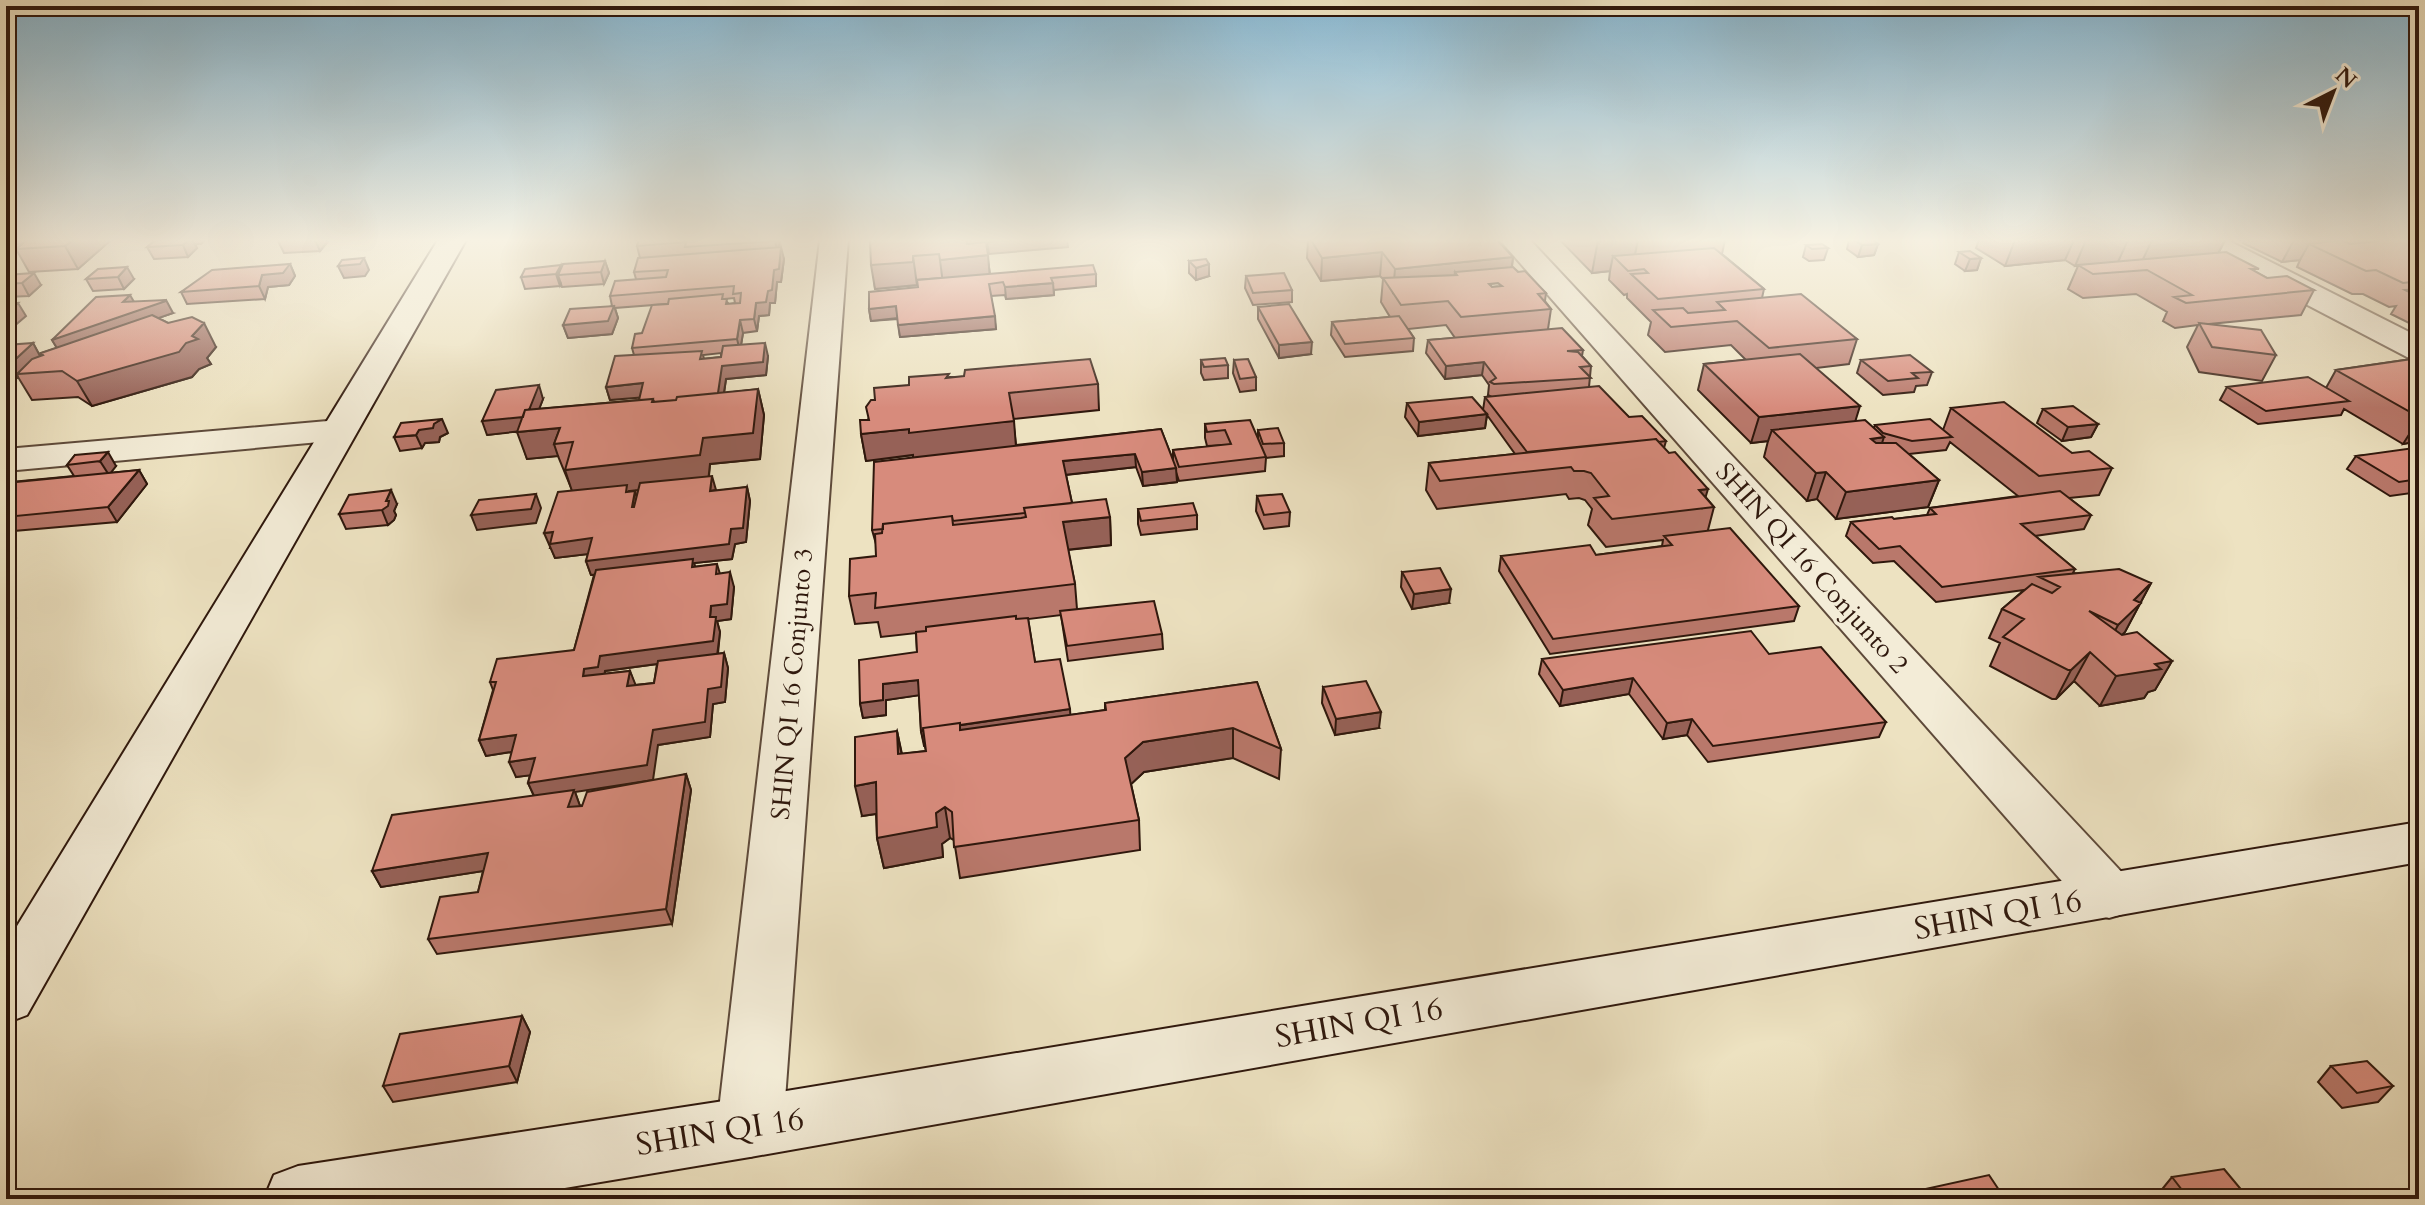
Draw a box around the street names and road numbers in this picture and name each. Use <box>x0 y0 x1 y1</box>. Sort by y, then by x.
street label: SHIN QI 16 Conjunto 2 <box>1708 455 1916 681</box>
street label: SHIN QI 16 Conjunto 3 <box>763 547 821 821</box>
street label: SHIN QI 16 <box>1911 879 2085 951</box>
street label: SHIN QI 16 <box>1272 987 1446 1059</box>
street label: SHIN QI 16 <box>633 1097 807 1167</box>

